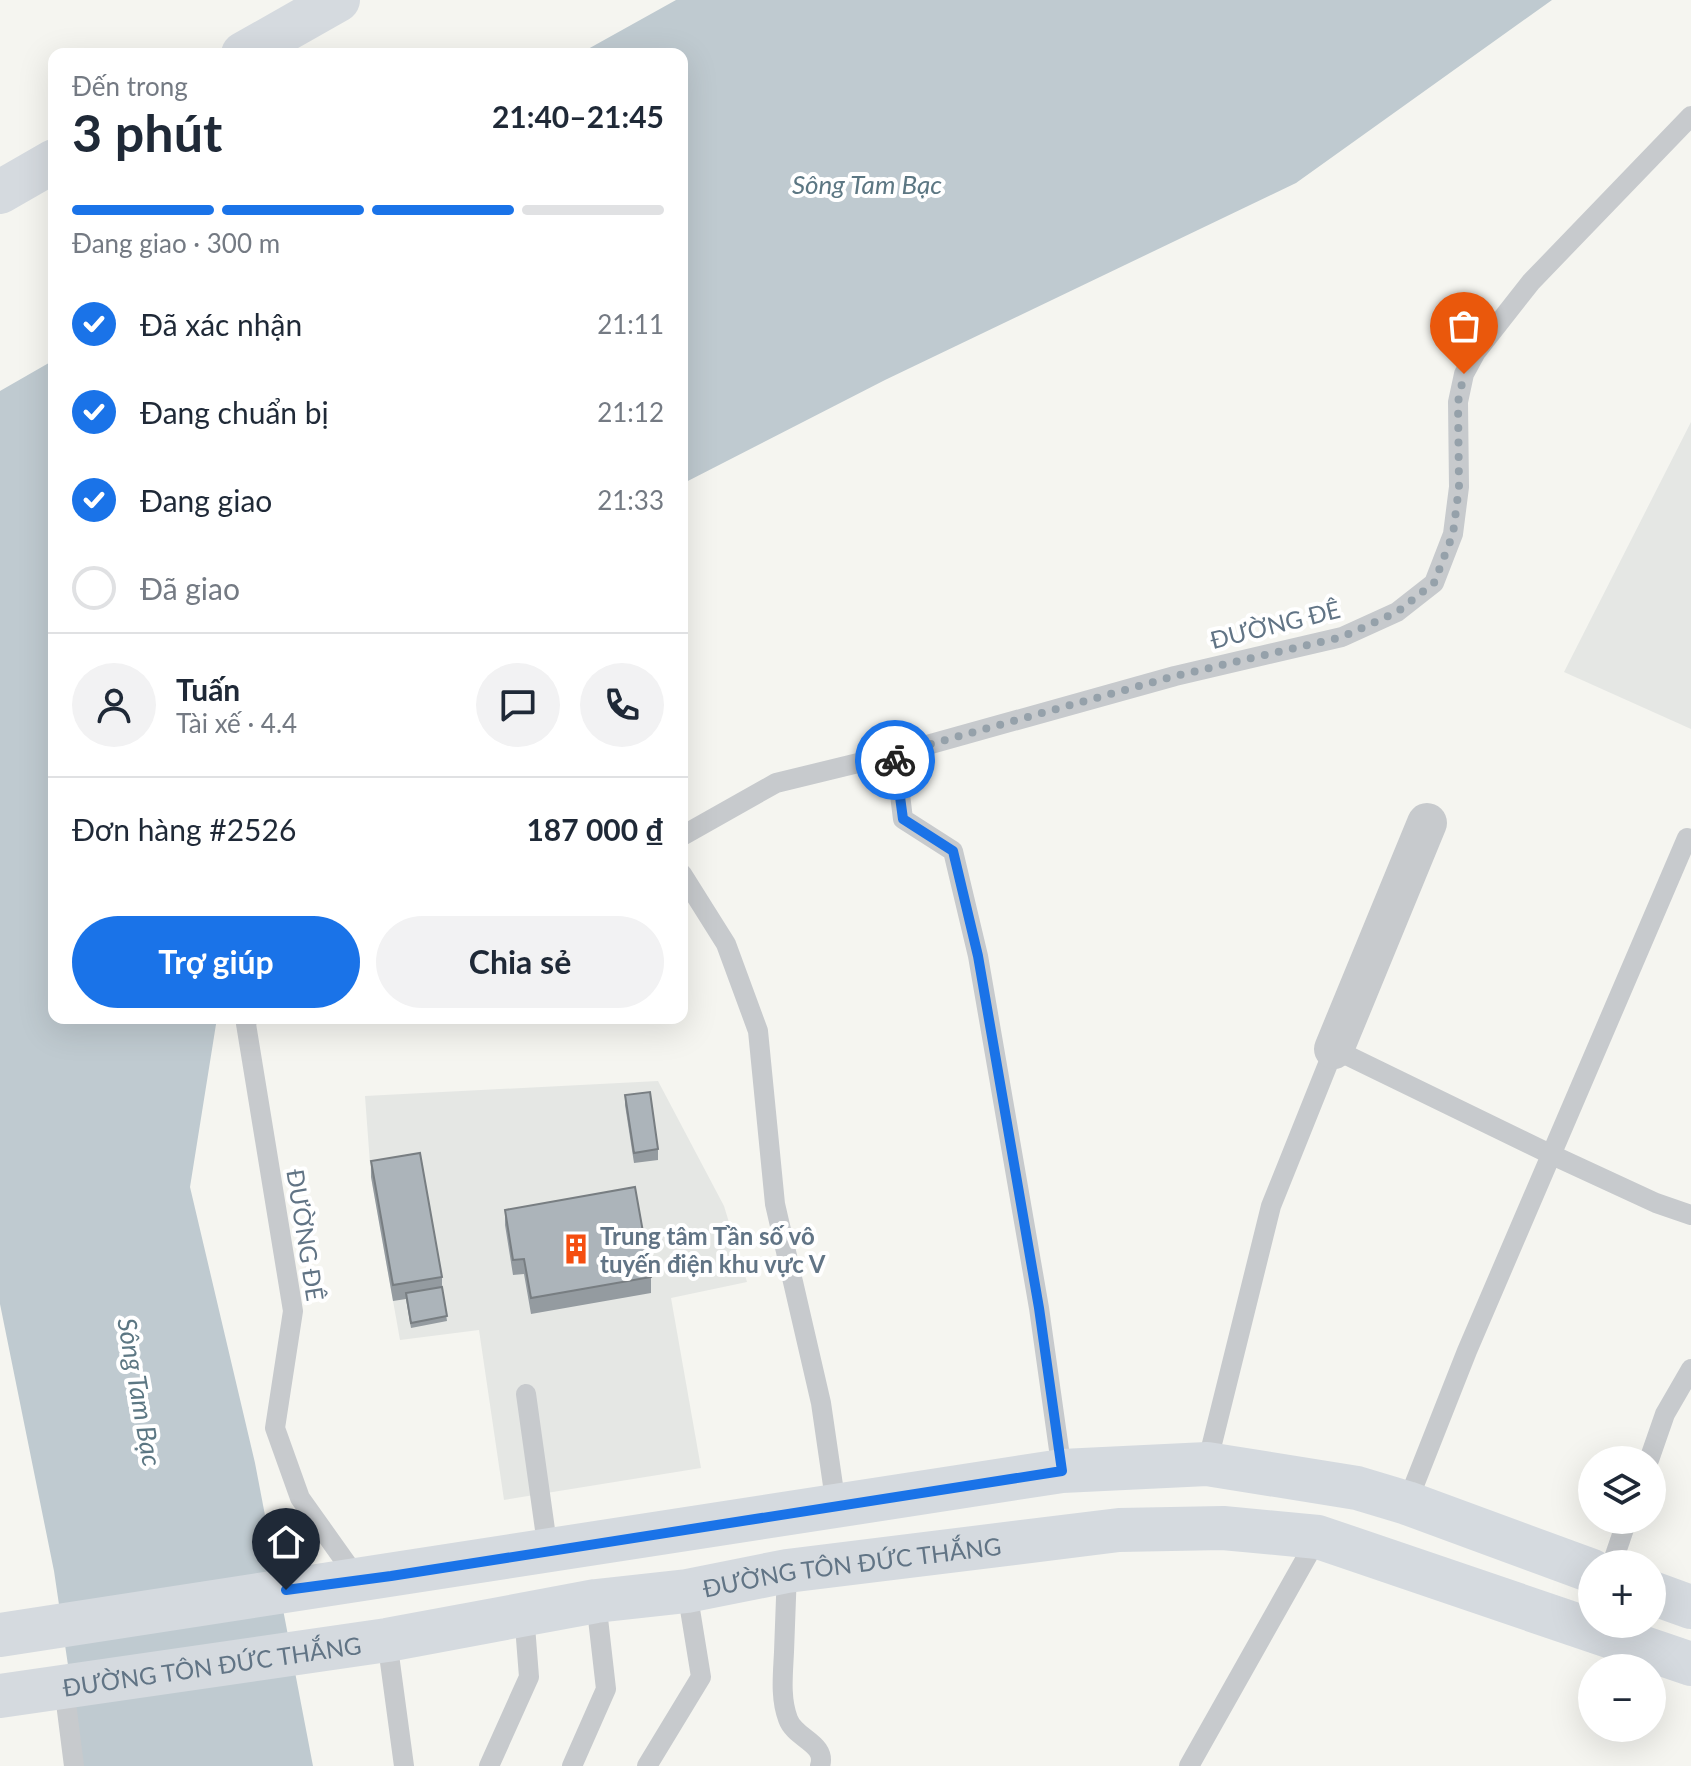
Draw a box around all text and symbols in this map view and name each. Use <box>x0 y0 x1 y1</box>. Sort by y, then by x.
text: Đến trong <box>72 70 188 102</box>
text: 21:40–21:45 <box>492 98 664 134</box>
text: 3 phút <box>72 101 222 163</box>
water label: Sông Tam Bạc <box>792 168 942 200</box>
text: Đang giao · 300 m <box>72 227 280 259</box>
pin <box>1430 292 1498 374</box>
icon: check <box>72 302 116 346</box>
icon: bag <box>1442 304 1486 348</box>
text: Đã xác nhận <box>140 306 302 342</box>
text: 21:11 <box>597 308 664 340</box>
icon: check <box>72 390 116 434</box>
text: Đang chuẩn bị <box>140 394 329 430</box>
text: 21:12 <box>597 396 664 428</box>
icon: check <box>72 478 116 522</box>
text: Đang giao <box>140 482 272 518</box>
text: 21:33 <box>597 484 664 516</box>
text: Đã giao <box>140 570 240 606</box>
street label: ĐƯỜNG ĐÊ <box>1207 594 1343 654</box>
button: person <box>72 663 156 747</box>
button: chat <box>476 663 560 747</box>
button: phone <box>580 663 664 747</box>
text: Tuấn <box>176 671 240 707</box>
text: Tài xế · 4.4 <box>176 707 297 739</box>
courier <box>855 720 935 800</box>
icon: bike <box>873 738 917 782</box>
text: Đơn hàng #2526 <box>72 811 296 847</box>
text: 187 000 ₫ <box>526 811 664 847</box>
button: Trợ giúp <box>72 916 360 1008</box>
button: Chia sẻ <box>376 916 664 1008</box>
street label: ĐƯỜNG ĐÊ <box>281 1167 331 1303</box>
place label: Trung tâm Tần số vô tuyến điện khu vực V <box>600 1221 826 1278</box>
building icon: Trung tâm Tần số vô tuyến điện khu vực V <box>559 1232 593 1266</box>
water label: Sông Tam Bạc <box>111 1315 169 1469</box>
map controls <box>1578 1446 1666 1742</box>
button: layers <box>1578 1446 1666 1534</box>
pin <box>252 1508 320 1590</box>
icon: home <box>264 1520 308 1564</box>
street label: ĐƯỜNG TÔN ĐỨC THẮNG <box>700 1530 1003 1602</box>
button: + <box>1578 1550 1666 1638</box>
street label: ĐƯỜNG TÔN ĐỨC THẮNG <box>60 1629 363 1701</box>
button: − <box>1578 1654 1666 1742</box>

